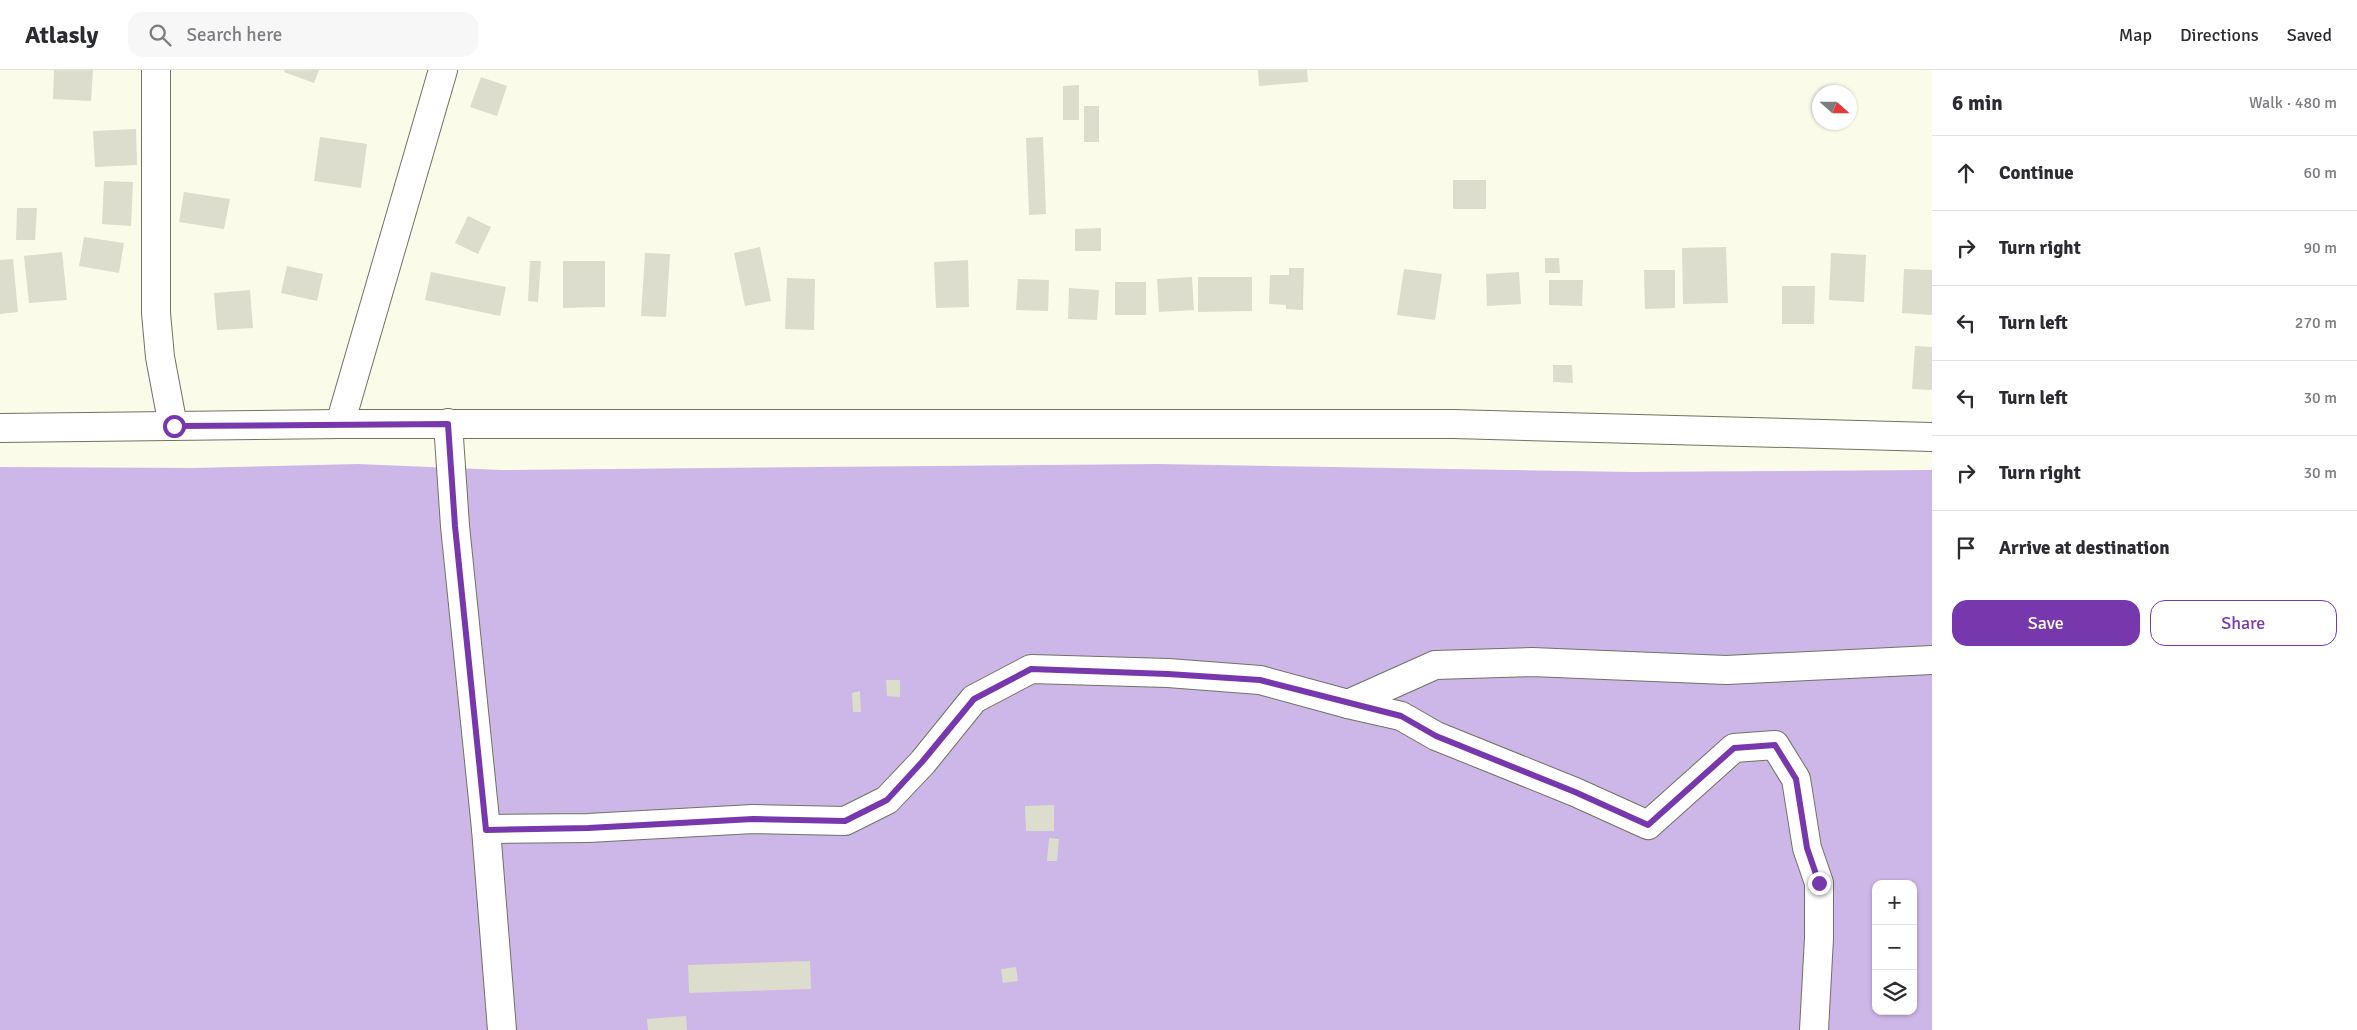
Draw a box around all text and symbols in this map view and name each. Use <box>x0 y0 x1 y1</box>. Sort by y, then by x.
search box <box>128 12 478 57</box>
text: Atlasly <box>25 20 98 50</box>
icon: search <box>146 21 174 49</box>
text: Search here <box>186 23 282 47</box>
text: Map <box>2119 24 2152 46</box>
text: Directions <box>2180 24 2259 46</box>
text: Saved <box>2287 24 2332 46</box>
north arrow <box>1812 85 1857 130</box>
text: 6 min <box>1952 90 2003 116</box>
text: Walk · 480 m <box>2249 93 2337 113</box>
icon: ahead <box>1952 159 1980 187</box>
text: Continue <box>1999 161 2074 185</box>
text: 60 m <box>2303 163 2337 183</box>
icon: right <box>1952 234 1980 262</box>
text: Turn right <box>1999 236 2081 260</box>
text: 90 m <box>2303 238 2337 258</box>
icon: left <box>1952 309 1980 337</box>
text: Turn left <box>1999 311 2068 335</box>
text: 270 m <box>2295 313 2337 333</box>
icon: left <box>1952 384 1980 412</box>
text: Turn left <box>1999 386 2068 410</box>
text: 30 m <box>2303 388 2337 408</box>
route start <box>163 415 186 438</box>
icon: right <box>1952 459 1980 487</box>
text: Turn right <box>1999 461 2081 485</box>
text: 30 m <box>2303 463 2337 483</box>
icon: arrive <box>1952 534 1980 562</box>
text: Arrive at destination <box>1999 536 2170 560</box>
button: Save <box>1952 600 2140 646</box>
button: Share <box>2150 600 2337 646</box>
route end <box>1808 872 1831 895</box>
map controls <box>1872 880 1917 1015</box>
button: + <box>1872 880 1917 925</box>
button: − <box>1872 925 1917 970</box>
button: layers <box>1872 970 1917 1015</box>

